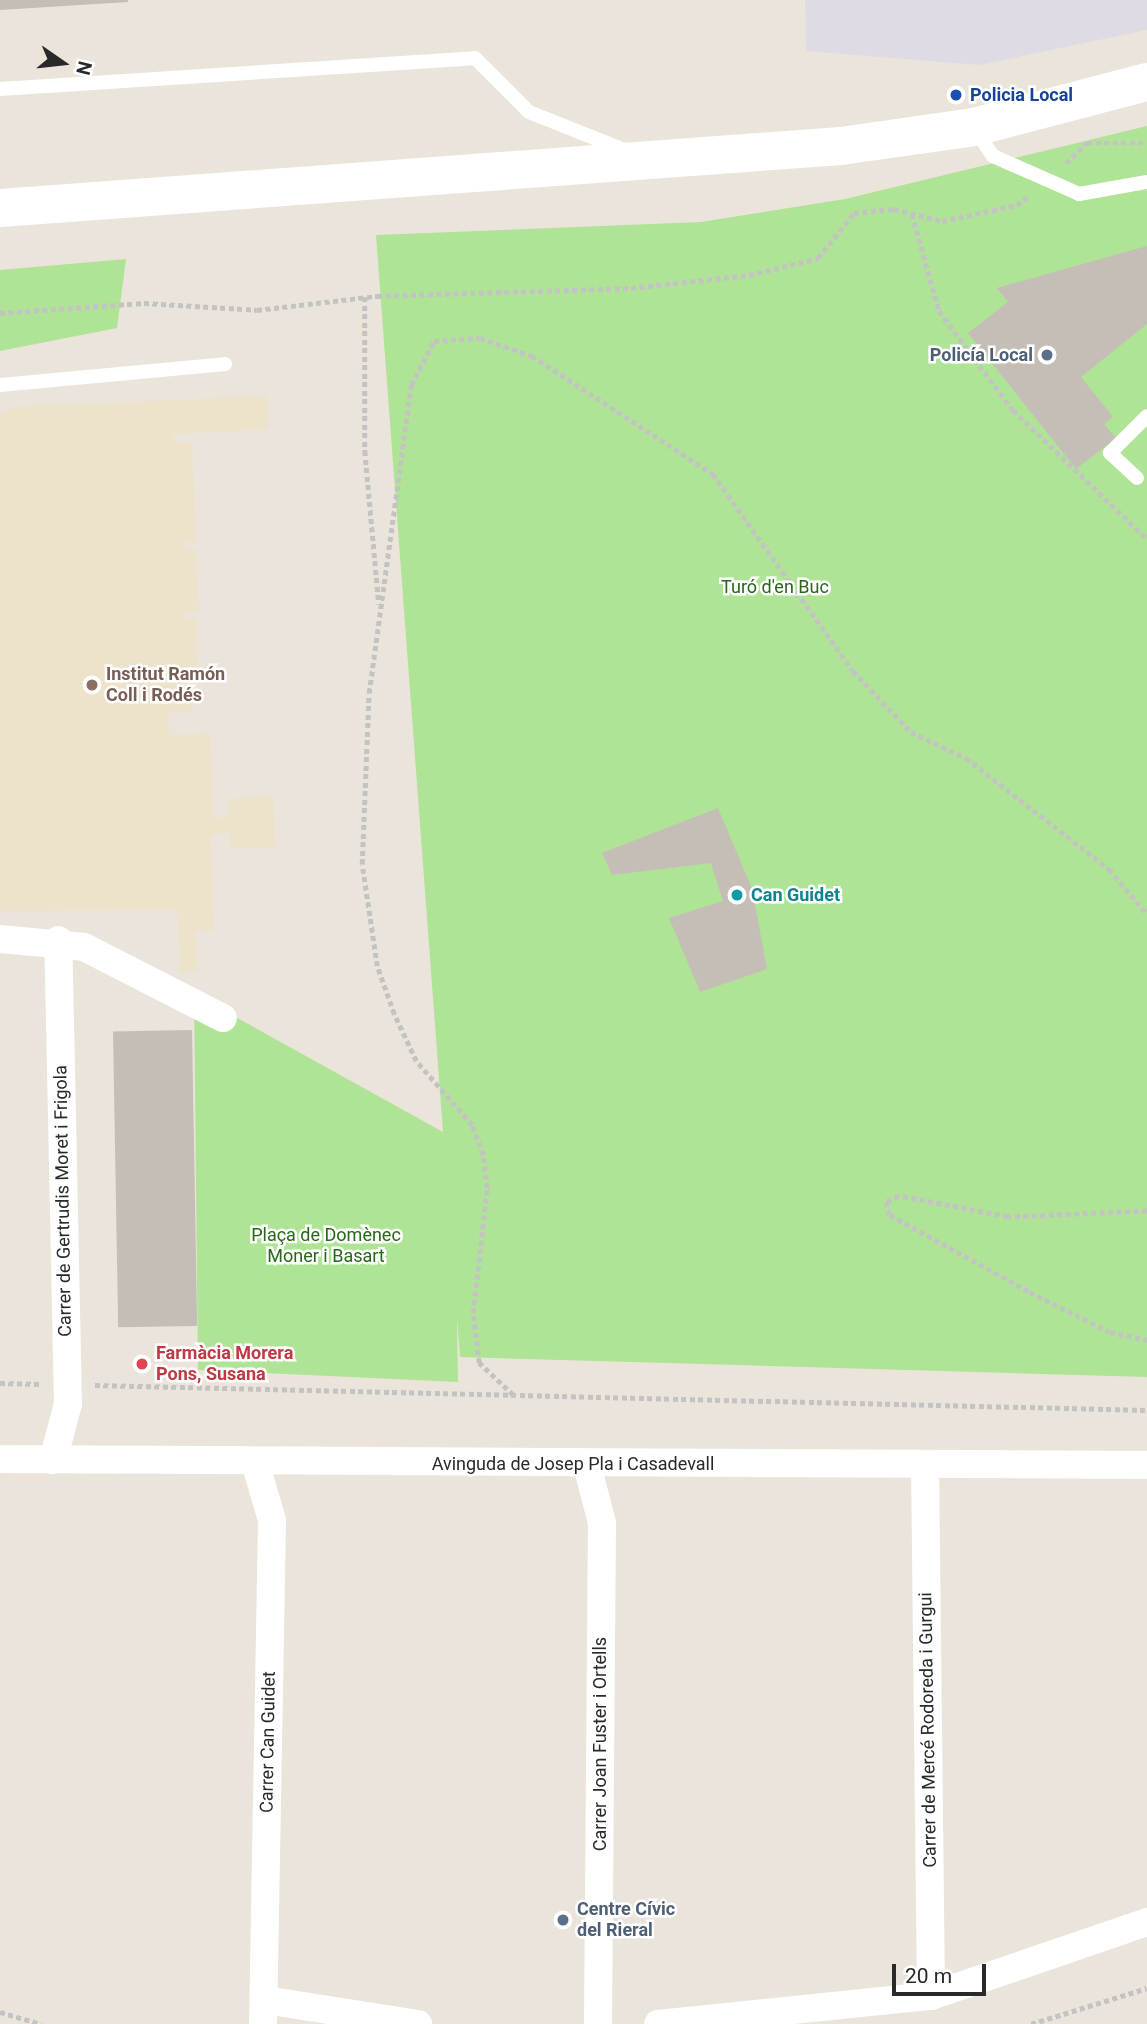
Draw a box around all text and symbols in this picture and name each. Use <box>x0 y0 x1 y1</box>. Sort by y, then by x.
north arrow <box>28 28 98 98</box>
text: N <box>71 59 97 77</box>
place label: Policia Local <box>970 84 1073 106</box>
marker: Policia Local <box>948 87 964 103</box>
place label: Policía Local <box>930 344 1033 366</box>
marker: Policía Local <box>1039 347 1055 363</box>
park label: Turó d'en Buc <box>721 576 829 598</box>
place label: Institut Ramón Coll i Rodés <box>106 664 225 706</box>
marker: Institut Ramón Coll i Rodés <box>84 677 100 693</box>
place label: Can Guidet <box>751 884 840 906</box>
marker: Can Guidet <box>729 887 745 903</box>
street label: Carrer de Gertrudis Moret i Frigola <box>50 1065 76 1337</box>
park label: Plaça de Domènec Moner i Basart <box>251 1225 401 1268</box>
place label: Farmàcia Morera Pons, Susana <box>156 1343 293 1386</box>
marker: Farmàcia Morera Pons, Susana <box>134 1356 150 1372</box>
street label: Avinguda de Josep Pla i Casadevall <box>432 1453 714 1475</box>
street label: Carrer de Mercé Rodoreda i Gurgui <box>915 1592 941 1868</box>
street label: Carrer Joan Fuster i Ortells <box>589 1637 611 1851</box>
street label: Carrer Can Guidet <box>256 1671 280 1813</box>
place label: Centre Cívic del Rieral <box>577 1899 675 1941</box>
marker: Centre Cívic del Rieral <box>555 1912 571 1928</box>
scale bar <box>895 1951 990 1995</box>
text: 20 m <box>905 1964 952 1988</box>

